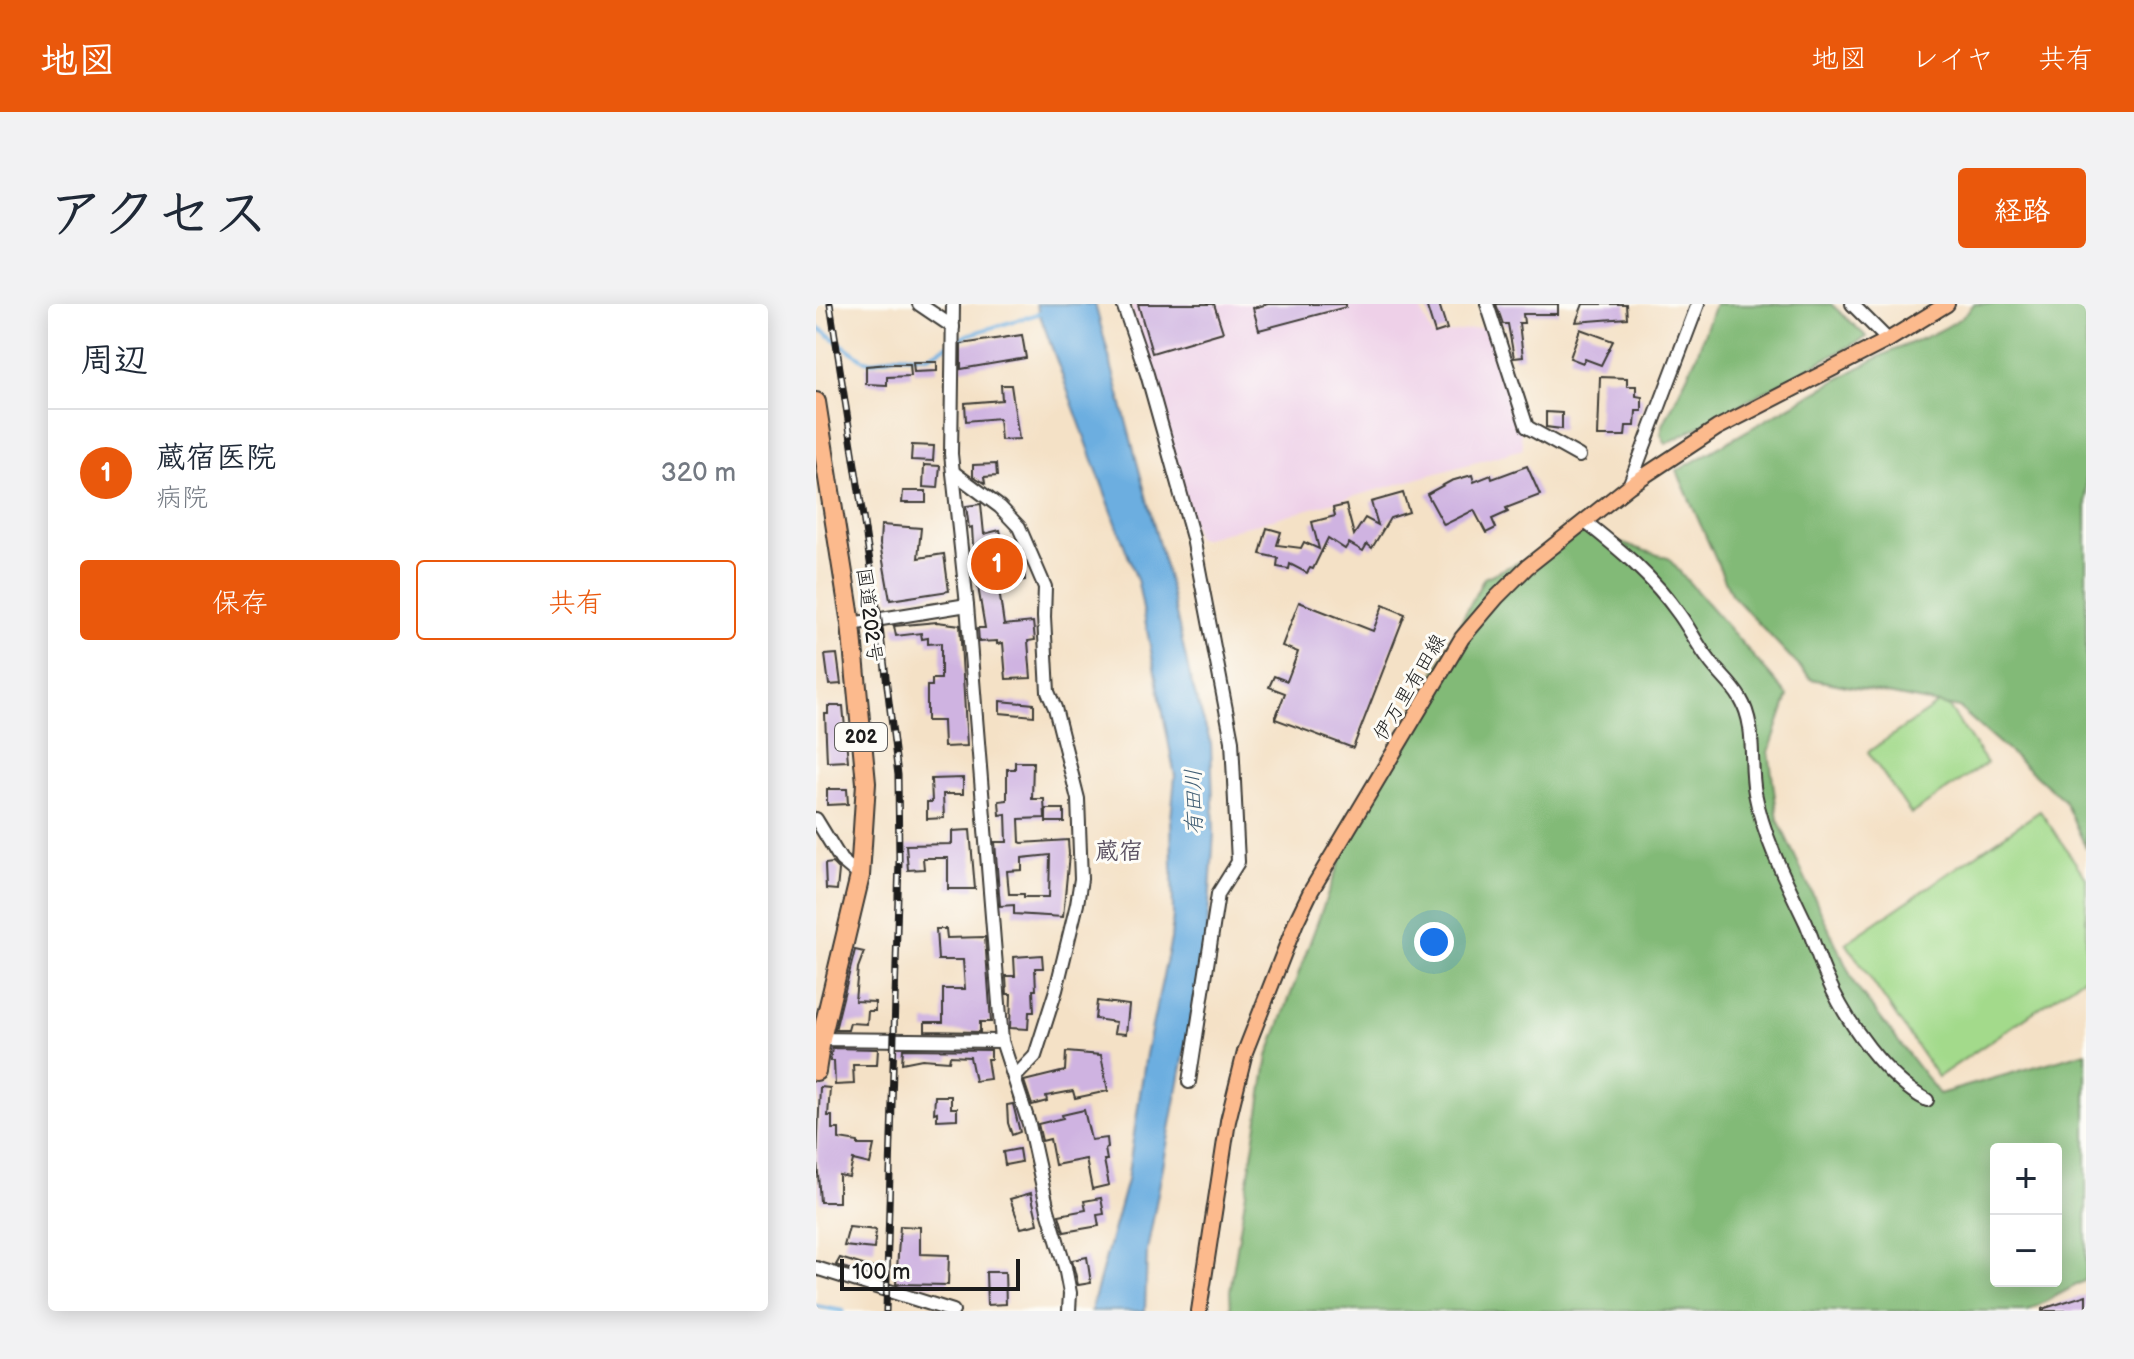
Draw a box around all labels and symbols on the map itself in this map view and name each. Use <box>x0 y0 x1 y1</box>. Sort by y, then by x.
pin: 1 <box>971 534 1023 594</box>
street label: 国道202号 <box>851 566 887 664</box>
street label: 伊万里有田線 <box>1369 630 1451 745</box>
road number: 202 <box>835 723 887 751</box>
water label: 有田川 <box>1180 769 1209 835</box>
district label: 蔵宿 <box>1095 837 1143 866</box>
your location <box>1414 922 1454 962</box>
scale bar <box>840 1255 1020 1291</box>

